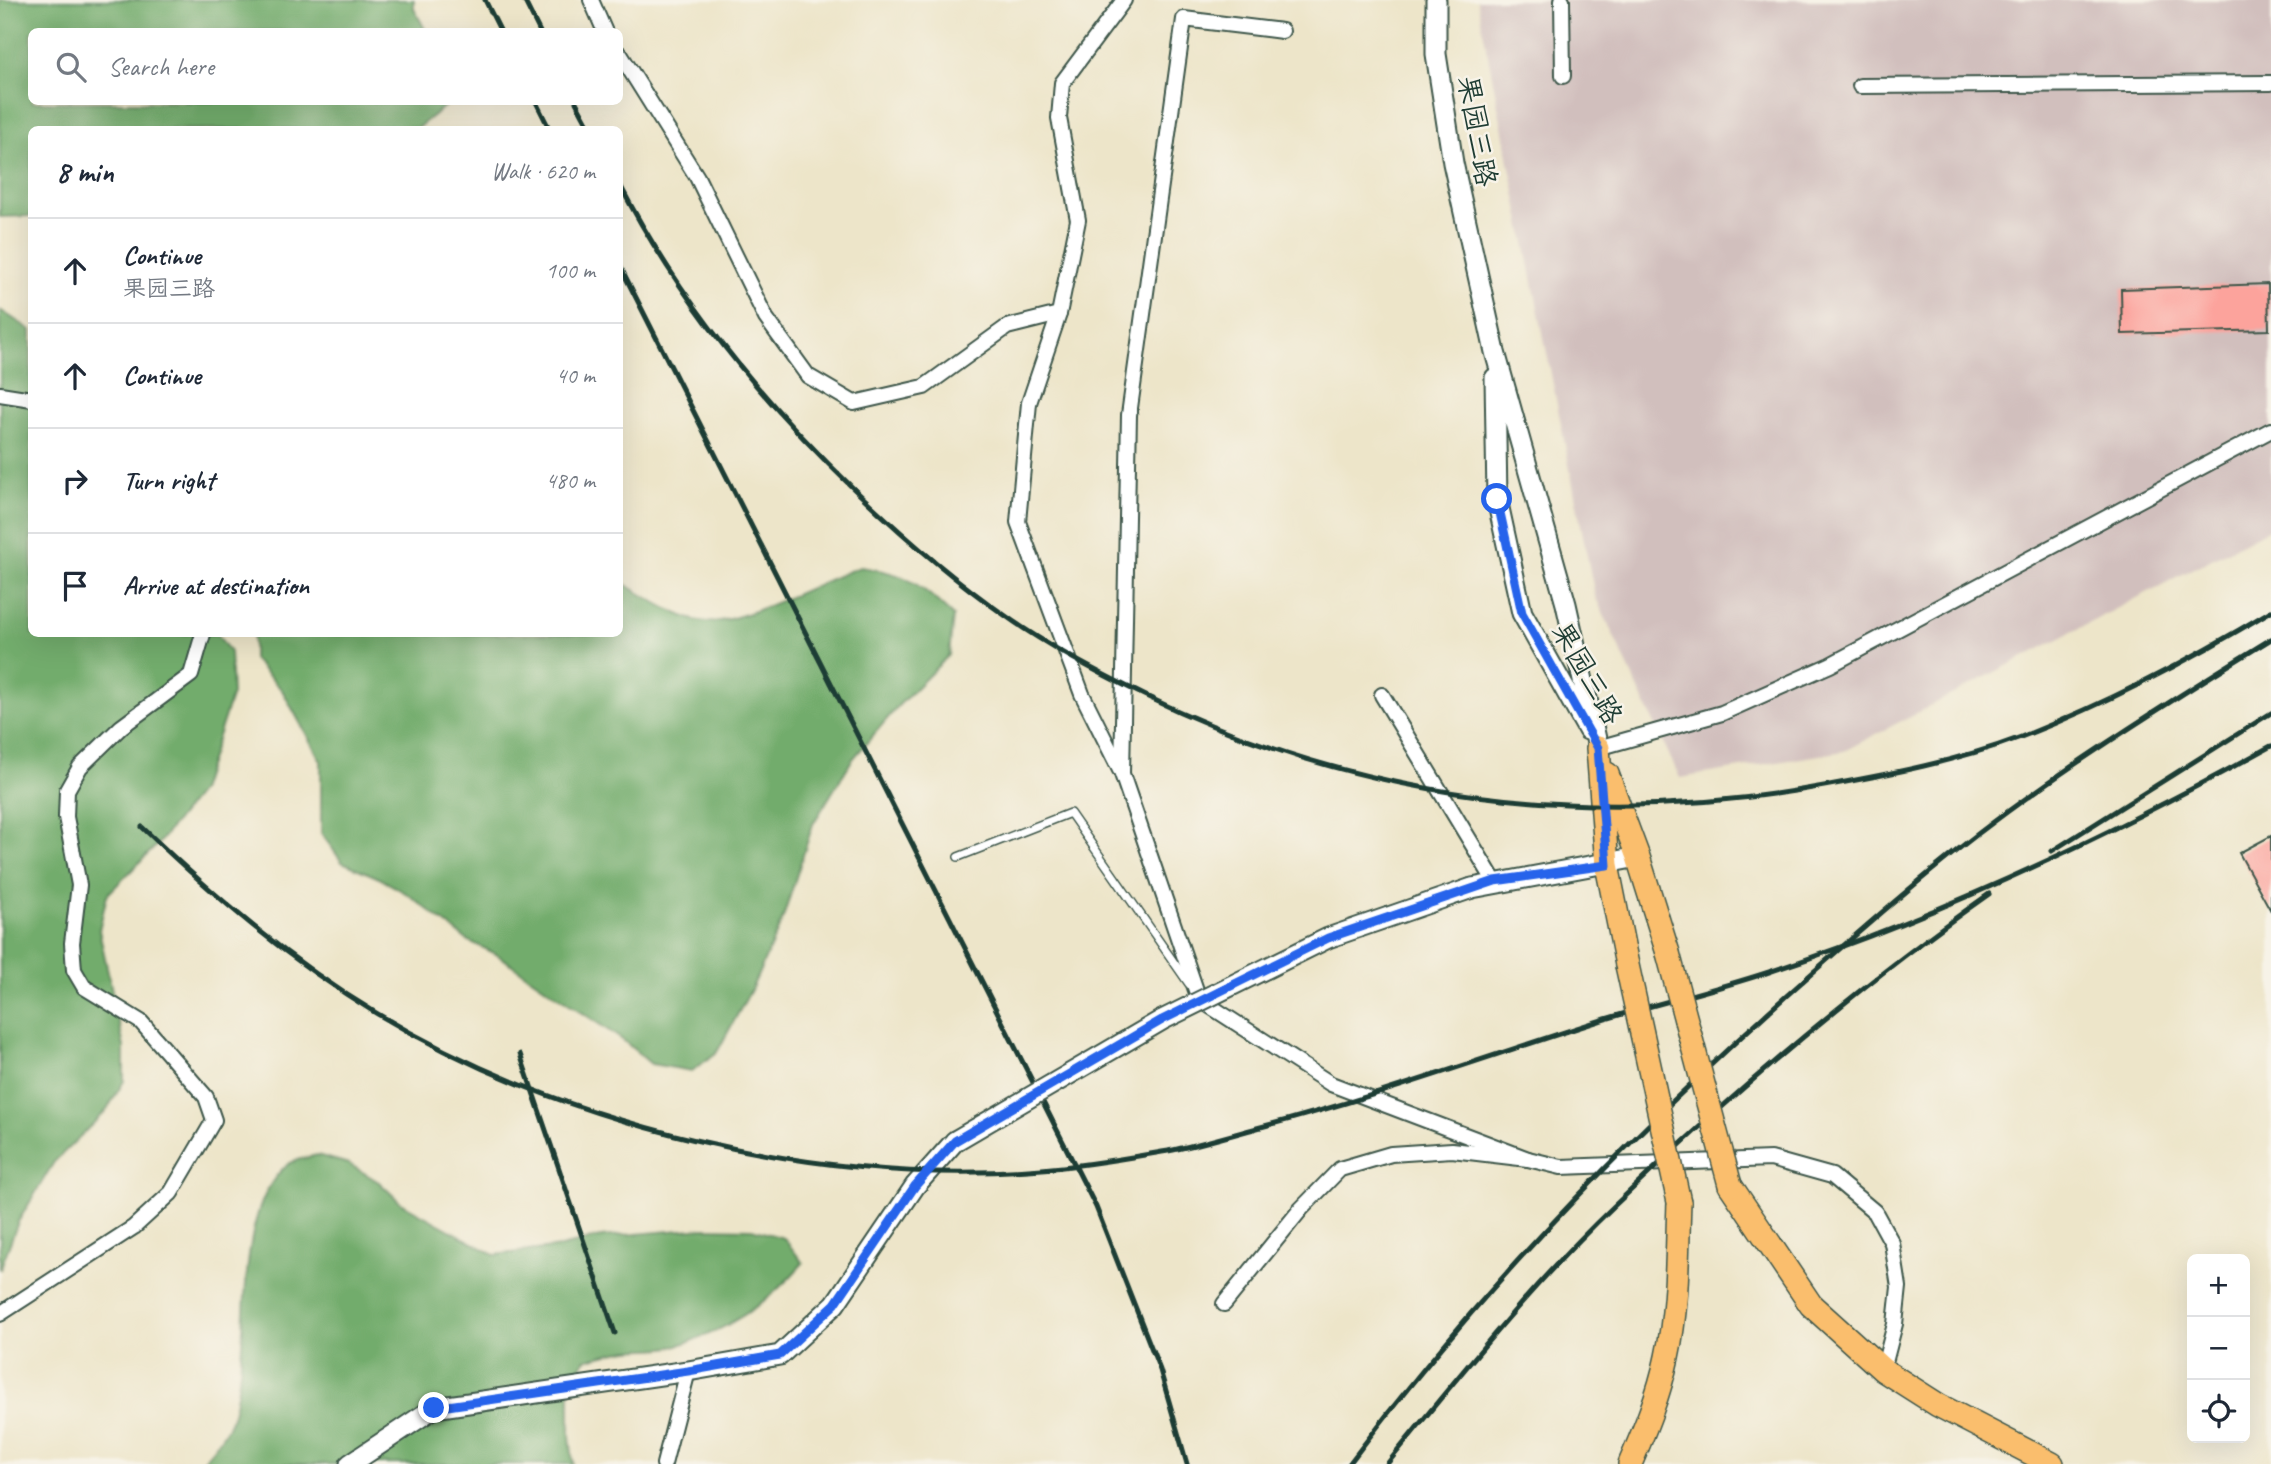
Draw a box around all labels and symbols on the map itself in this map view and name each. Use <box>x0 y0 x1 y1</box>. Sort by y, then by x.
street label: 果园三路 <box>1451 73 1504 189</box>
route start <box>1481 483 1512 514</box>
street label: 果园三路 <box>1544 616 1631 731</box>
route end <box>418 1392 449 1423</box>

